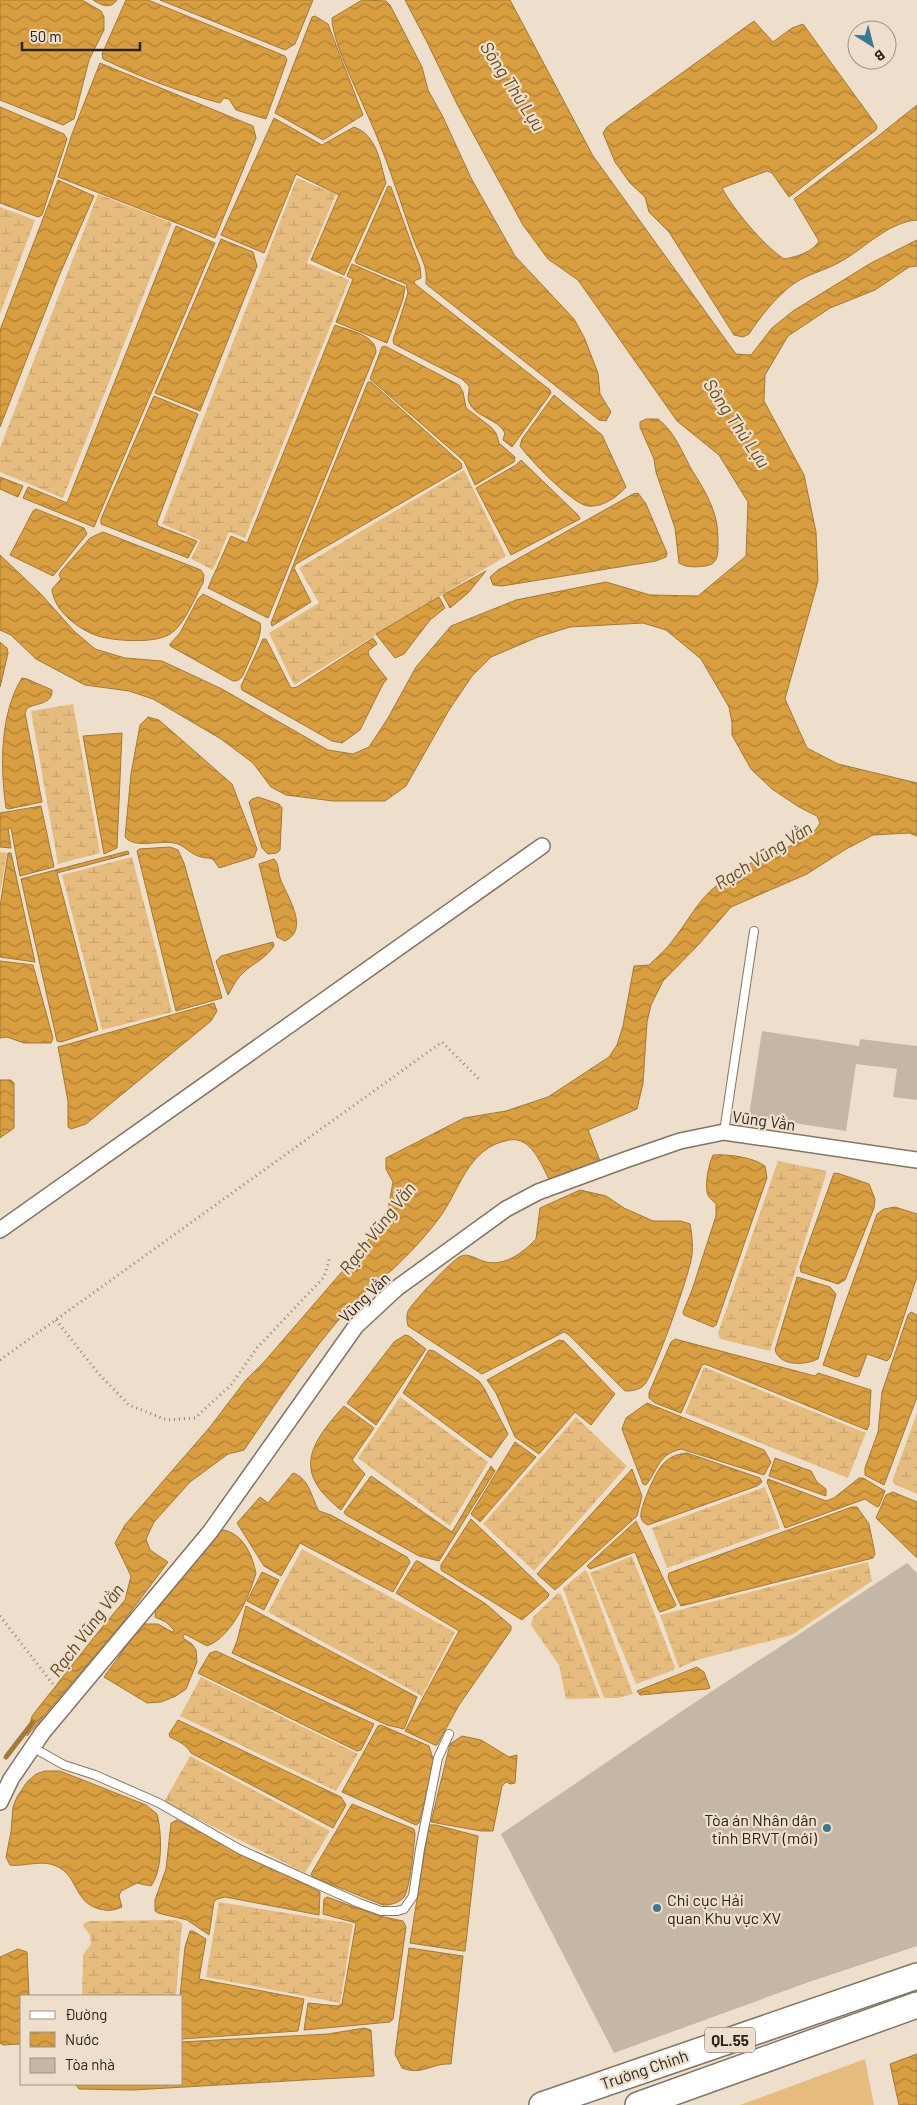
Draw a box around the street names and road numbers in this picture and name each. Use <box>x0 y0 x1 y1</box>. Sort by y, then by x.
street label: Vũng Vằn <box>731 1106 797 1134</box>
street label: Vũng Vằn <box>334 1268 394 1326</box>
road number: QL.55 <box>705 2028 755 2052</box>
street label: Trường Chinh <box>598 2045 690 2093</box>

